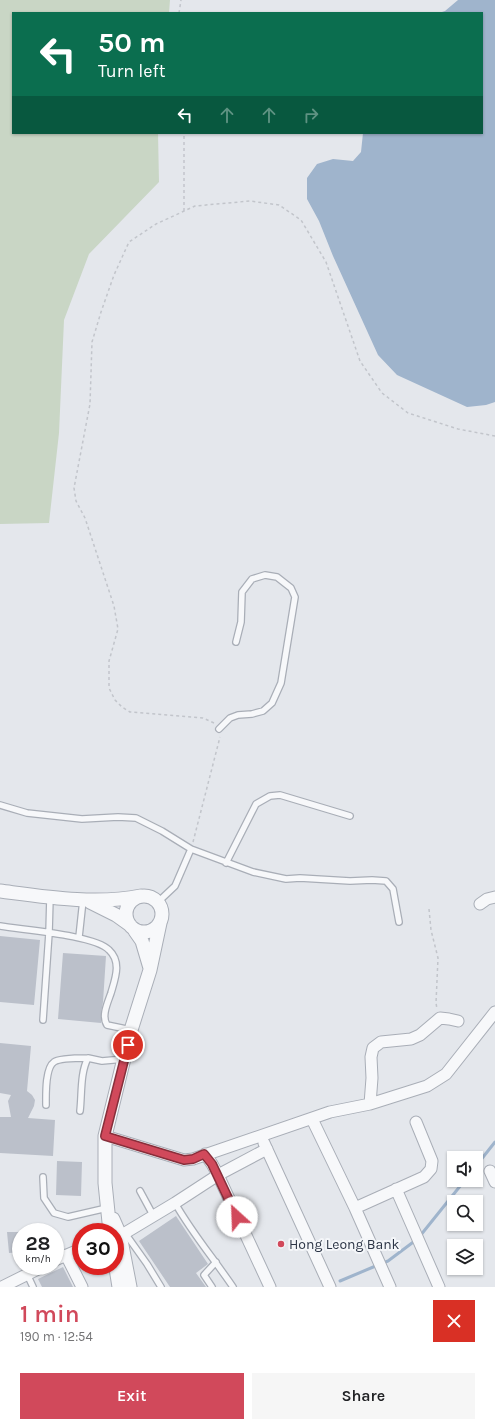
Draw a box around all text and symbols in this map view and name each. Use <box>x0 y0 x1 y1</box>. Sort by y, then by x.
text: 50 m <box>98 26 166 59</box>
icon: left <box>32 28 84 80</box>
text: Turn left <box>98 60 166 82</box>
icon: left <box>174 104 196 126</box>
icon: ahead <box>216 104 238 126</box>
icon: ahead <box>258 104 280 126</box>
icon: right <box>300 104 322 126</box>
pin <box>111 1028 145 1062</box>
icon: arrive <box>117 1034 139 1056</box>
map controls <box>447 1151 483 1275</box>
button: sound <box>447 1151 483 1187</box>
button: search <box>447 1195 483 1231</box>
position arrow <box>216 1196 258 1238</box>
speed limit sign: 30 <box>72 1223 124 1275</box>
text: 28 <box>25 1232 51 1255</box>
place label: Hong Leong Bank <box>289 1236 400 1253</box>
marker: Hong Leong Bank <box>276 1239 286 1249</box>
button: layers <box>447 1239 483 1275</box>
text: km/h <box>25 1253 51 1265</box>
text: 1 min <box>20 1300 80 1328</box>
button: close <box>433 1300 475 1342</box>
text: 190 m · 12:54 <box>20 1329 93 1344</box>
button: Exit <box>20 1373 244 1419</box>
button: Share <box>252 1373 475 1419</box>

